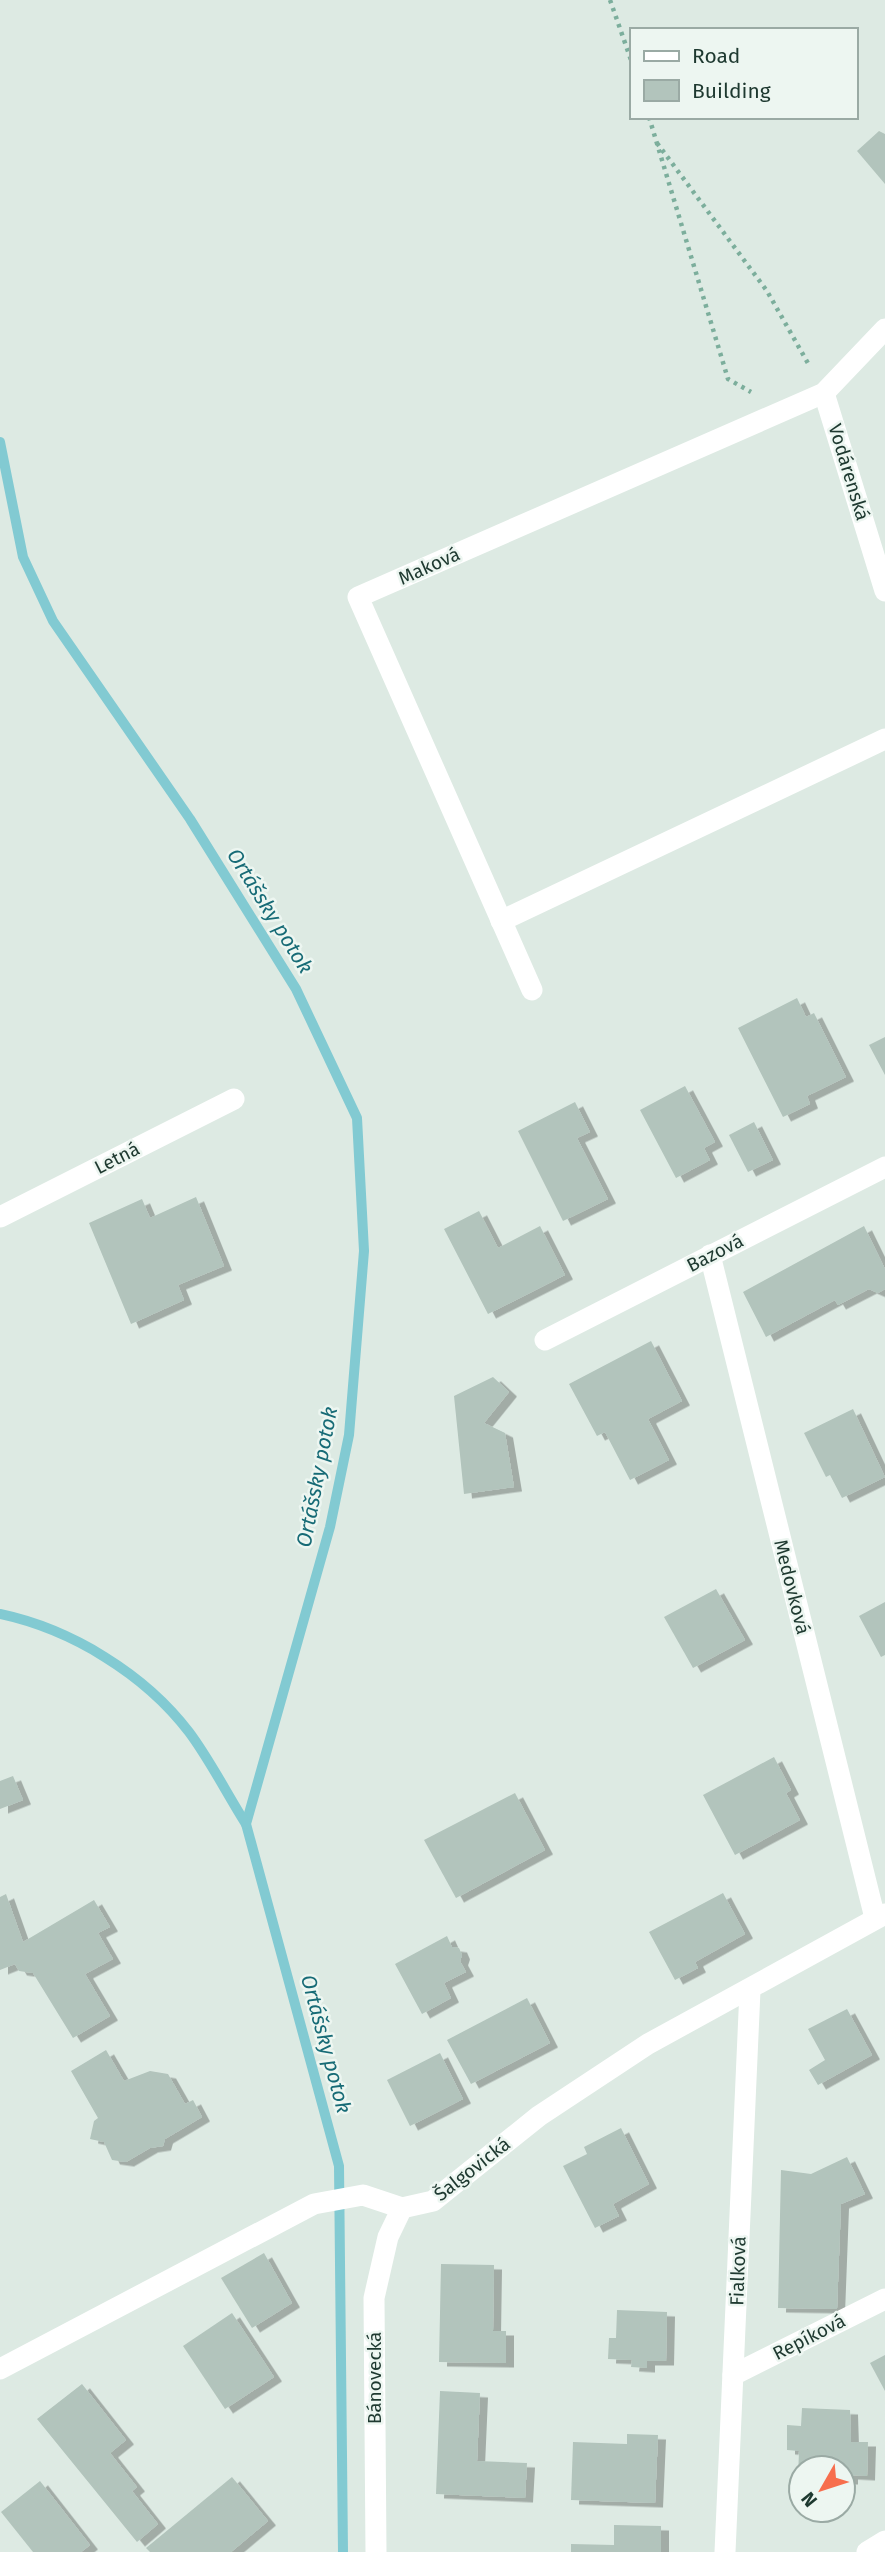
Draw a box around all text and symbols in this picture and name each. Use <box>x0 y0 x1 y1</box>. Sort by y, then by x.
legend <box>630 28 857 119</box>
text: Road <box>692 43 740 69</box>
text: Building <box>692 78 771 104</box>
street label: Vodárenská <box>823 421 875 523</box>
street label: Maková <box>395 542 463 590</box>
water label: Ortášsky potok <box>221 844 319 978</box>
street label: Letná <box>91 1137 143 1179</box>
street label: Bazová <box>683 1229 747 1277</box>
water label: Ortášsky potok <box>291 1405 343 1549</box>
street label: Medovková <box>769 1537 815 1637</box>
water label: Ortášsky potok <box>295 1972 357 2116</box>
street label: Šalgovická <box>429 2132 515 2206</box>
street label: Fialková <box>725 2236 751 2306</box>
street label: Repíková <box>769 2309 849 2365</box>
street label: Bánovecká <box>363 2332 386 2424</box>
north arrow <box>787 2454 857 2524</box>
text: N <box>796 2487 822 2512</box>

